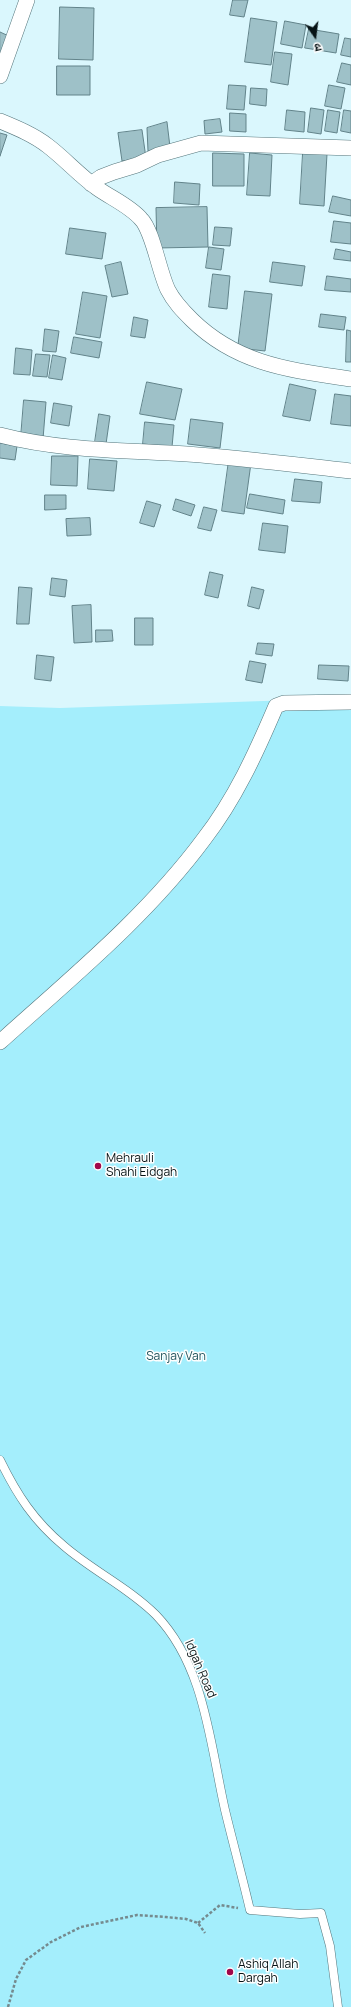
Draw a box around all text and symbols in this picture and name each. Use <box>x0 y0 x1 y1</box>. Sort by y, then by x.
north arrow <box>295 16 335 56</box>
text: उ <box>313 40 323 56</box>
place label: Mehrauli Shahi Eidgah <box>106 1152 177 1180</box>
marker: Mehrauli Shahi Eidgah <box>93 1161 103 1171</box>
park label: Sanjay Van <box>146 1350 206 1364</box>
street label: Idgah Road <box>181 1638 219 1700</box>
place label: Ashiq Allah Dargah <box>238 1958 298 1986</box>
marker: Ashiq Allah Dargah <box>225 1967 235 1977</box>

